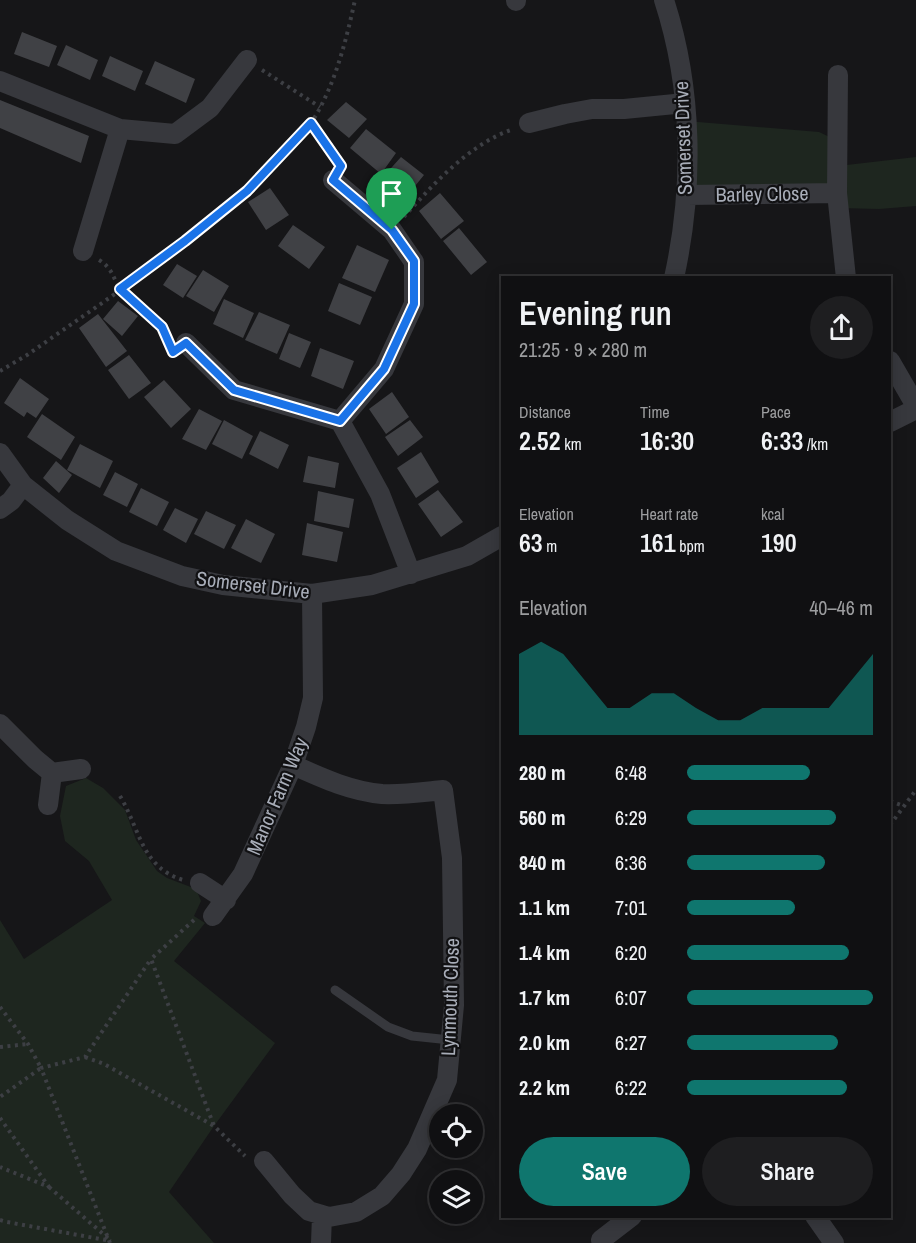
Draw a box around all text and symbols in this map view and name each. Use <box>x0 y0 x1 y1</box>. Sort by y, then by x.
street label: Somerset Drive <box>667 81 698 195</box>
pin <box>366 168 417 230</box>
icon: arrive <box>375 177 408 210</box>
street label: Barley Close <box>715 179 809 208</box>
text: Evening run <box>519 291 672 335</box>
button: share <box>810 296 873 359</box>
text: 21:25 · 9 × 280 m <box>519 336 647 363</box>
text: Distance <box>519 401 571 423</box>
text: Time <box>640 401 670 423</box>
text: Pace <box>761 401 791 423</box>
text: 2.52 <box>519 423 561 458</box>
text: 16:30 <box>640 423 694 458</box>
text: 6:33 <box>761 423 803 458</box>
text: km <box>561 433 582 455</box>
text: /km <box>803 433 828 455</box>
text: Elevation <box>519 503 574 525</box>
text: Heart rate <box>640 503 698 525</box>
text: kcal <box>761 503 784 525</box>
text: 63 <box>519 525 543 560</box>
text: 161 <box>640 525 676 560</box>
text: 190 <box>761 525 797 560</box>
text: m <box>543 535 557 557</box>
text: bpm <box>676 535 705 557</box>
street label: Somerset Drive <box>195 564 311 605</box>
text: Elevation <box>519 594 587 621</box>
text: 40–46 m <box>809 594 873 621</box>
street label: Manor Farm Way <box>240 732 314 859</box>
text: 280 m <box>519 759 566 786</box>
text: 6:48 <box>615 759 647 786</box>
text: 560 m <box>519 804 566 831</box>
text: 6:29 <box>615 804 647 831</box>
text: 840 m <box>519 849 566 876</box>
text: 6:36 <box>615 849 647 876</box>
text: 1.1 km <box>519 894 570 921</box>
text: 7:01 <box>615 894 647 921</box>
street label: Lynmouth Close <box>434 938 465 1056</box>
text: 1.4 km <box>519 939 570 966</box>
text: 6:20 <box>615 939 647 966</box>
text: 1.7 km <box>519 984 570 1011</box>
text: 6:07 <box>615 984 647 1011</box>
text: 2.0 km <box>519 1029 570 1056</box>
text: 6:27 <box>615 1029 647 1056</box>
text: 2.2 km <box>519 1074 570 1101</box>
text: 6:22 <box>615 1074 647 1101</box>
map controls <box>429 1104 483 1224</box>
button: locate <box>429 1104 483 1158</box>
button: Save <box>519 1137 690 1206</box>
button: Share <box>702 1137 873 1206</box>
button: layers <box>429 1170 483 1224</box>

